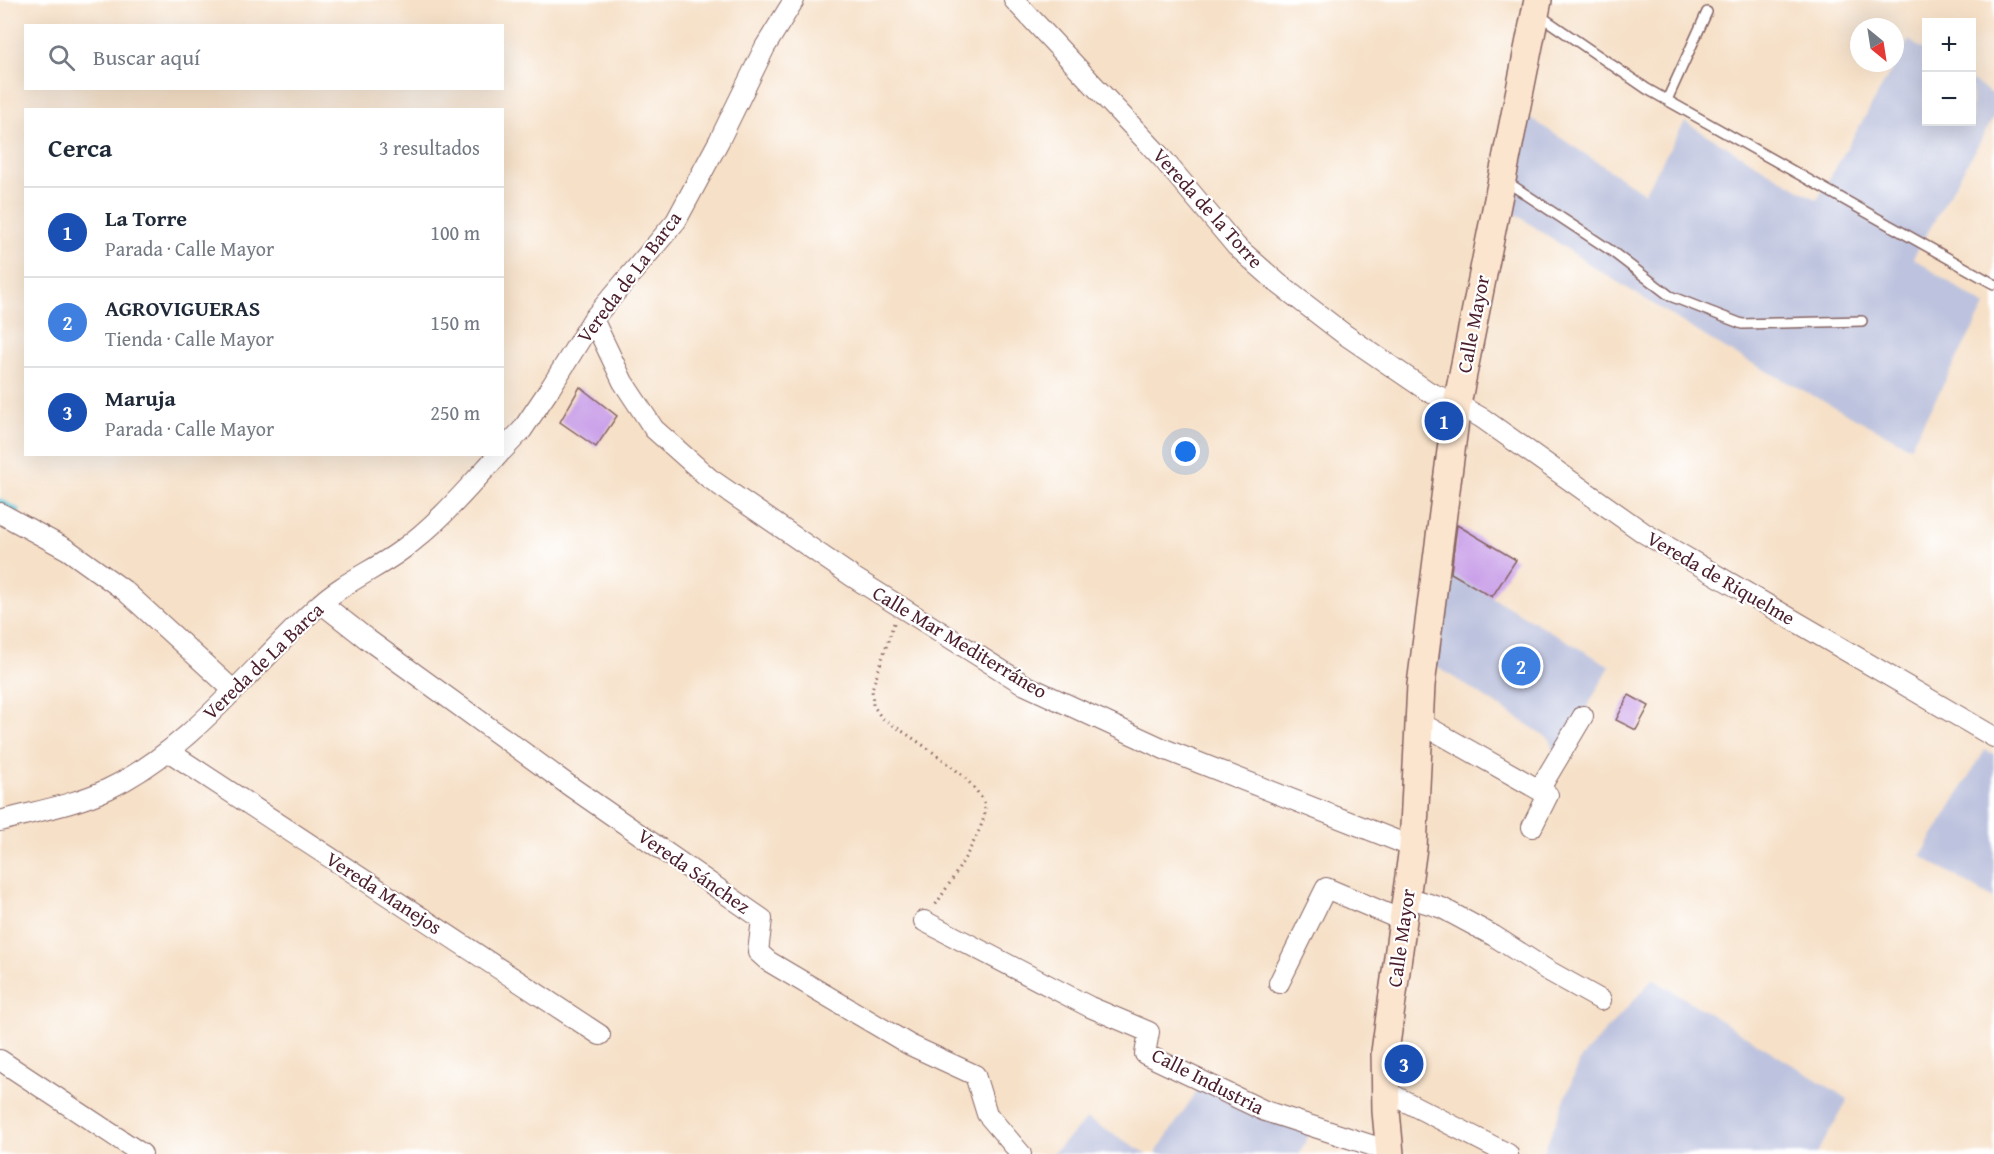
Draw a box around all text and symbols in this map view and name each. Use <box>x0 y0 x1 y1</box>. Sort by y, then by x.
north arrow <box>1850 18 1904 72</box>
map controls <box>1922 18 1976 126</box>
button: + <box>1922 18 1976 72</box>
search box <box>24 24 504 90</box>
icon: search <box>45 41 78 74</box>
text: Buscar aquí <box>93 41 200 73</box>
button: − <box>1922 72 1976 126</box>
text: Cerca <box>48 128 112 167</box>
text: 3 resultados <box>379 133 480 162</box>
street label: Vereda de la Torre <box>1146 141 1270 274</box>
text: La Torre <box>105 202 187 234</box>
street label: Vereda de La Barca <box>569 204 688 349</box>
text: 1 <box>62 218 73 247</box>
text: 100 m <box>430 218 480 247</box>
text: Parada · Calle Mayor <box>105 234 274 263</box>
street label: Calle Mayor <box>1449 272 1496 375</box>
text: AGROVIGUERAS <box>105 292 260 324</box>
text: 2 <box>62 308 73 337</box>
text: 150 m <box>430 308 480 337</box>
text: Tienda · Calle Mayor <box>105 324 274 353</box>
text: Maruja <box>105 382 176 414</box>
text: 3 <box>62 398 73 427</box>
text: 250 m <box>430 398 480 427</box>
pin: 1 <box>1424 398 1464 444</box>
text: Parada · Calle Mayor <box>105 414 274 443</box>
your location <box>1171 437 1200 466</box>
street label: Vereda de Riquelme <box>1642 523 1801 632</box>
street label: Calle Mar Mediterráneo <box>867 578 1053 705</box>
street label: Vereda de La Barca <box>196 595 330 726</box>
pin: 2 <box>1502 644 1540 688</box>
street label: Vereda Sánchez <box>632 821 757 920</box>
street label: Vereda Manejos <box>321 844 448 941</box>
street label: Calle Mayor <box>1379 887 1422 989</box>
street label: Calle Industria <box>1147 1040 1270 1122</box>
pin: 3 <box>1384 1042 1424 1086</box>

